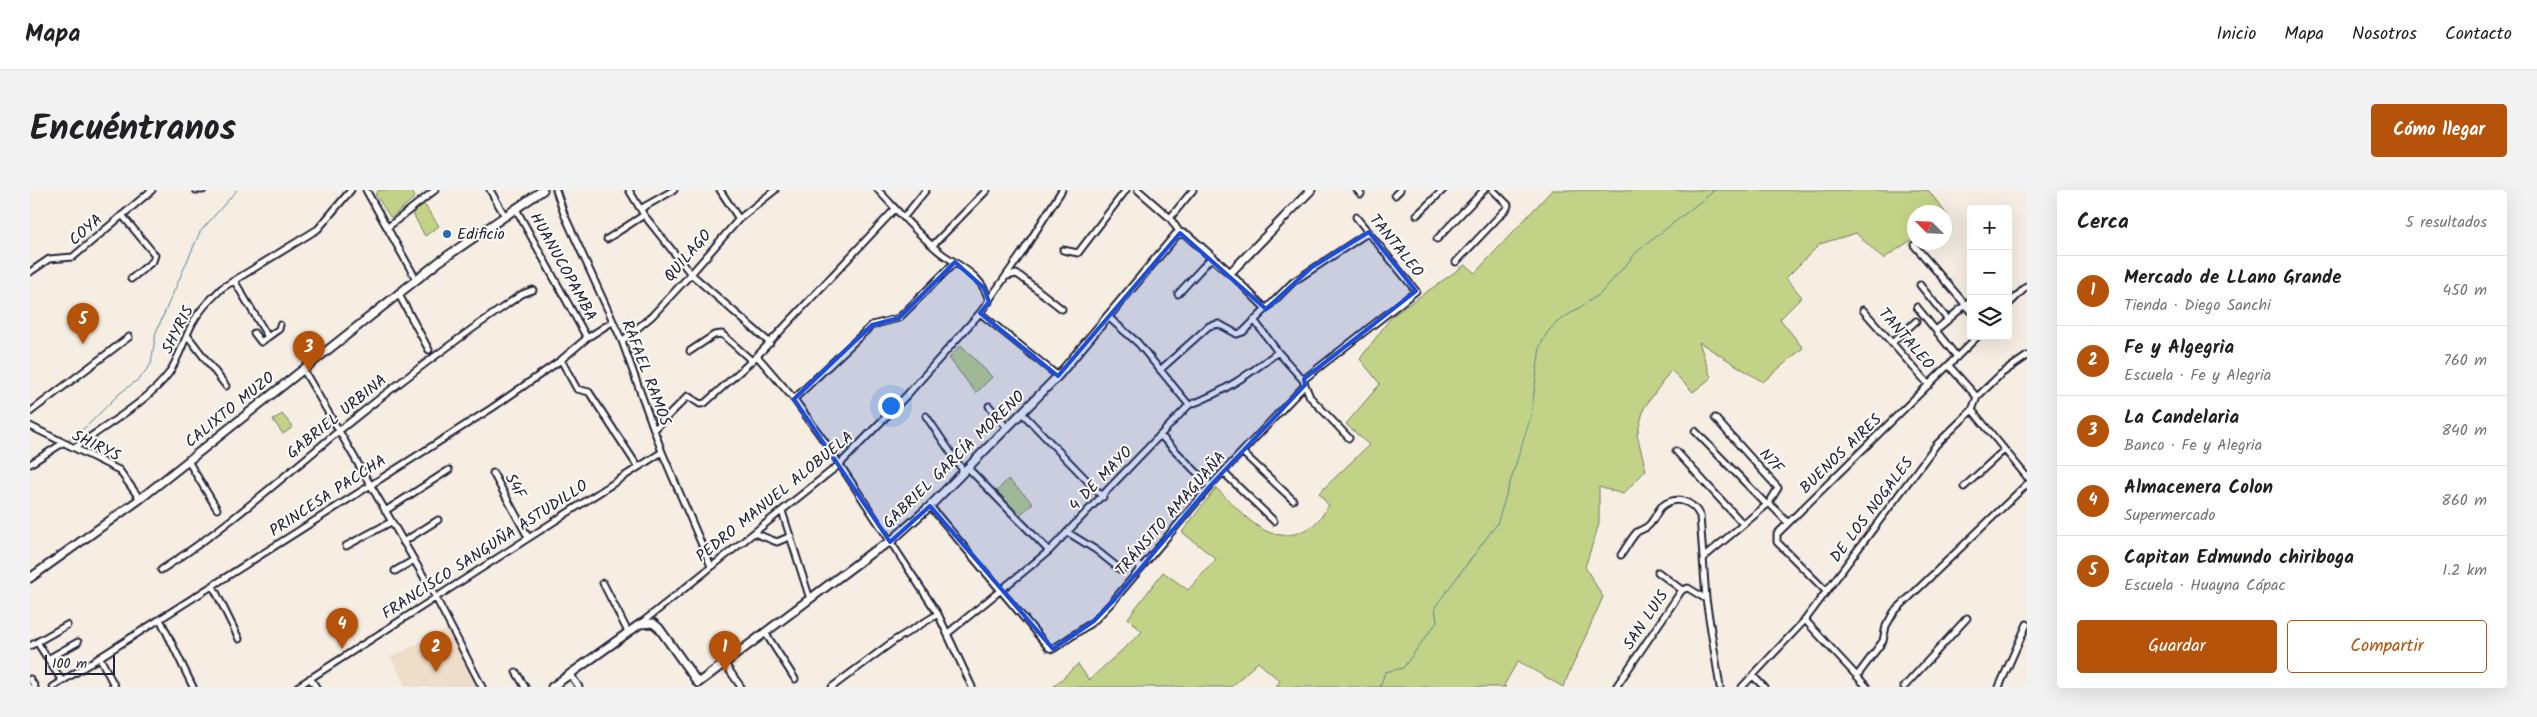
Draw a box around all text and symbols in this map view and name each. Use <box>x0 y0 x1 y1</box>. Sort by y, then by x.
text: Mapa <box>25 15 81 54</box>
text: Inicio <box>2216 20 2256 49</box>
text: Mapa <box>2284 20 2324 49</box>
text: Nosotros <box>2352 20 2417 49</box>
text: Contacto <box>2445 20 2512 49</box>
text: Encuéntranos <box>30 102 236 158</box>
button: Cómo llegar <box>2371 104 2507 157</box>
north arrow <box>1907 205 1952 250</box>
map controls <box>1967 205 2012 340</box>
button: + <box>1967 205 2012 250</box>
text: Cerca <box>2077 206 2129 239</box>
street label: COYA <box>63 208 109 252</box>
street label: HUANUCOPAMBA <box>523 208 603 326</box>
street label: TANTALEO <box>1363 209 1430 283</box>
text: 5 resultados <box>2405 210 2487 235</box>
place label: Edificio <box>457 222 505 247</box>
street label: QUILAGO <box>658 224 718 288</box>
marker: Edificio <box>441 228 453 240</box>
button: − <box>1967 250 2012 295</box>
text: Mercado de LLano Grande <box>2124 263 2341 293</box>
text: 1 <box>2091 278 2095 303</box>
text: 450 m <box>2442 278 2487 303</box>
text: Tienda · Diego Sanchi <box>2124 293 2271 318</box>
button: layers <box>1967 295 2012 340</box>
street label: SHYRIS <box>155 301 201 358</box>
street label: TANTALEO <box>1872 302 1940 376</box>
pin: 5 <box>67 303 99 344</box>
street label: RAFAEL RAMOS <box>614 316 678 430</box>
pin: 3 <box>293 331 325 372</box>
text: Fe y Algegria <box>2124 333 2234 363</box>
text: 2 <box>2088 348 2098 373</box>
text: 760 m <box>2444 348 2487 373</box>
text: Escuela · Fe y Alegria <box>2124 363 2271 388</box>
street label: CALIXTO MUZO <box>180 366 281 454</box>
street label: GABRIEL URBINA <box>281 368 393 465</box>
street label: GABRIEL GARCÍA MORENO <box>877 385 1031 535</box>
your location <box>878 393 904 419</box>
text: La Candelaria <box>2124 403 2239 433</box>
street label: BUENOS AIRES <box>1794 408 1888 500</box>
text: 3 <box>2089 418 2097 443</box>
text: 840 m <box>2441 418 2487 443</box>
street label: SHIRYS <box>68 424 125 469</box>
street label: PEDRO MANUEL ALOBUELA <box>691 425 860 569</box>
text: Banco · Fe y Alegria <box>2124 433 2262 458</box>
street label: 4 DE MAYO <box>1063 440 1139 517</box>
street label: N7F <box>1753 443 1790 480</box>
street label: TRÁNSITO AMAGUAÑA <box>1110 446 1233 582</box>
street label: PRINCESA PACCHA <box>264 448 392 543</box>
street label: DE LOS NOGALES <box>1824 452 1920 568</box>
street label: S4F <box>498 469 533 505</box>
text: Almacenera Colon <box>2124 473 2273 503</box>
street label: FRANCISCO SANGUÑA ASTUDILLO <box>377 474 593 626</box>
text: 4 <box>2089 488 2097 513</box>
text: 860 m <box>2441 488 2487 513</box>
text: Supermercado <box>2124 503 2215 528</box>
text: Capitan Edmundo chiriboga <box>2124 543 2354 573</box>
text: 5 <box>2089 558 2097 583</box>
text: 1.2 km <box>2442 558 2487 583</box>
text: Escuela · Huayna Cápac <box>2124 573 2286 598</box>
street label: SAN LUIS <box>1617 585 1675 655</box>
pin: 4 <box>326 608 358 649</box>
button: Guardar <box>2077 620 2277 673</box>
button: Compartir <box>2287 620 2487 673</box>
pin: 2 <box>420 631 452 672</box>
pin: 1 <box>709 631 741 672</box>
scale bar <box>45 652 115 675</box>
text: 100 m <box>52 653 87 675</box>

